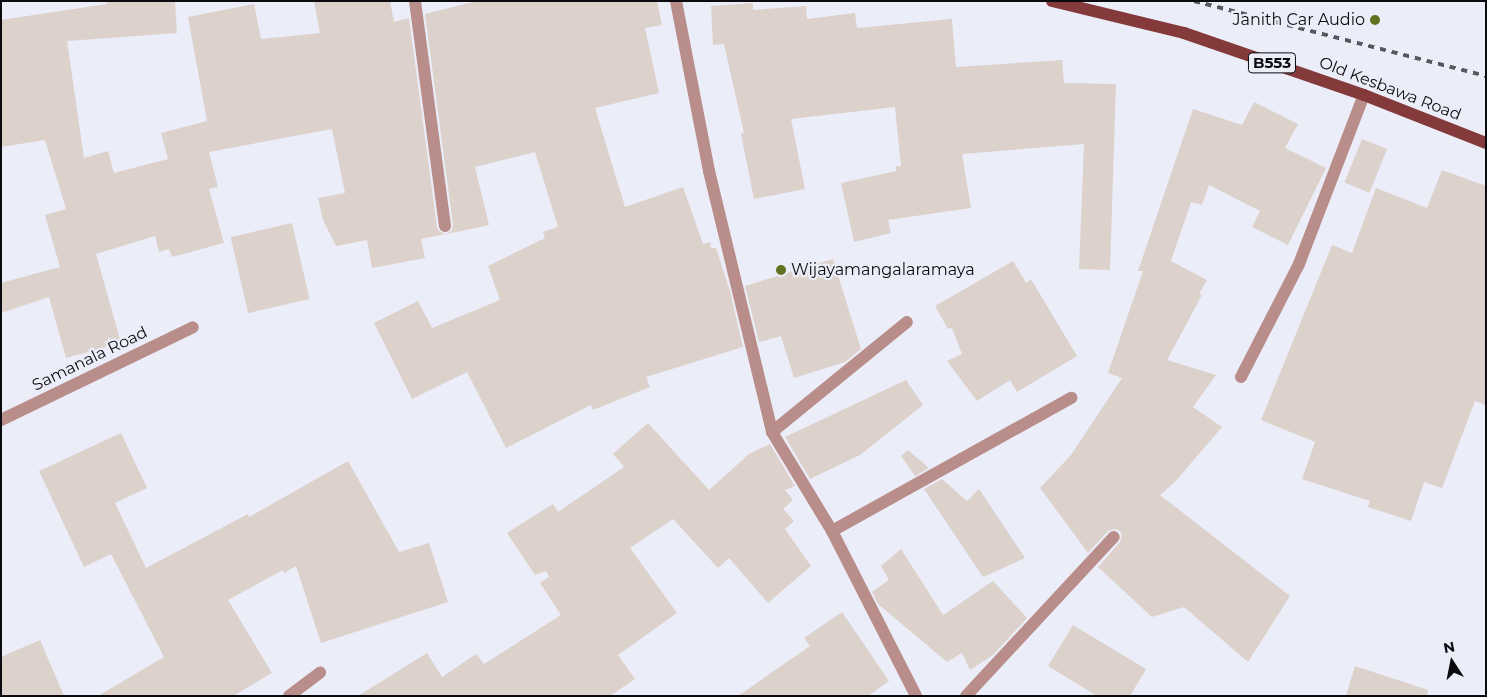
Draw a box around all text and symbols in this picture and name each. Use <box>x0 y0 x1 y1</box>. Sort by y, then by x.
place label: Janith Car Audio <box>1233 10 1365 30</box>
marker: Janith Car Audio <box>1369 14 1381 26</box>
road number: B553 <box>1247 50 1297 76</box>
street label: Old Kesbawa Road <box>1316 53 1464 125</box>
place label: Wijayamangalaramaya <box>791 260 975 280</box>
marker: Wijayamangalaramaya <box>775 264 787 276</box>
street label: Samanala Road <box>29 323 151 395</box>
north arrow <box>1427 637 1477 687</box>
text: N <box>1442 637 1456 657</box>

